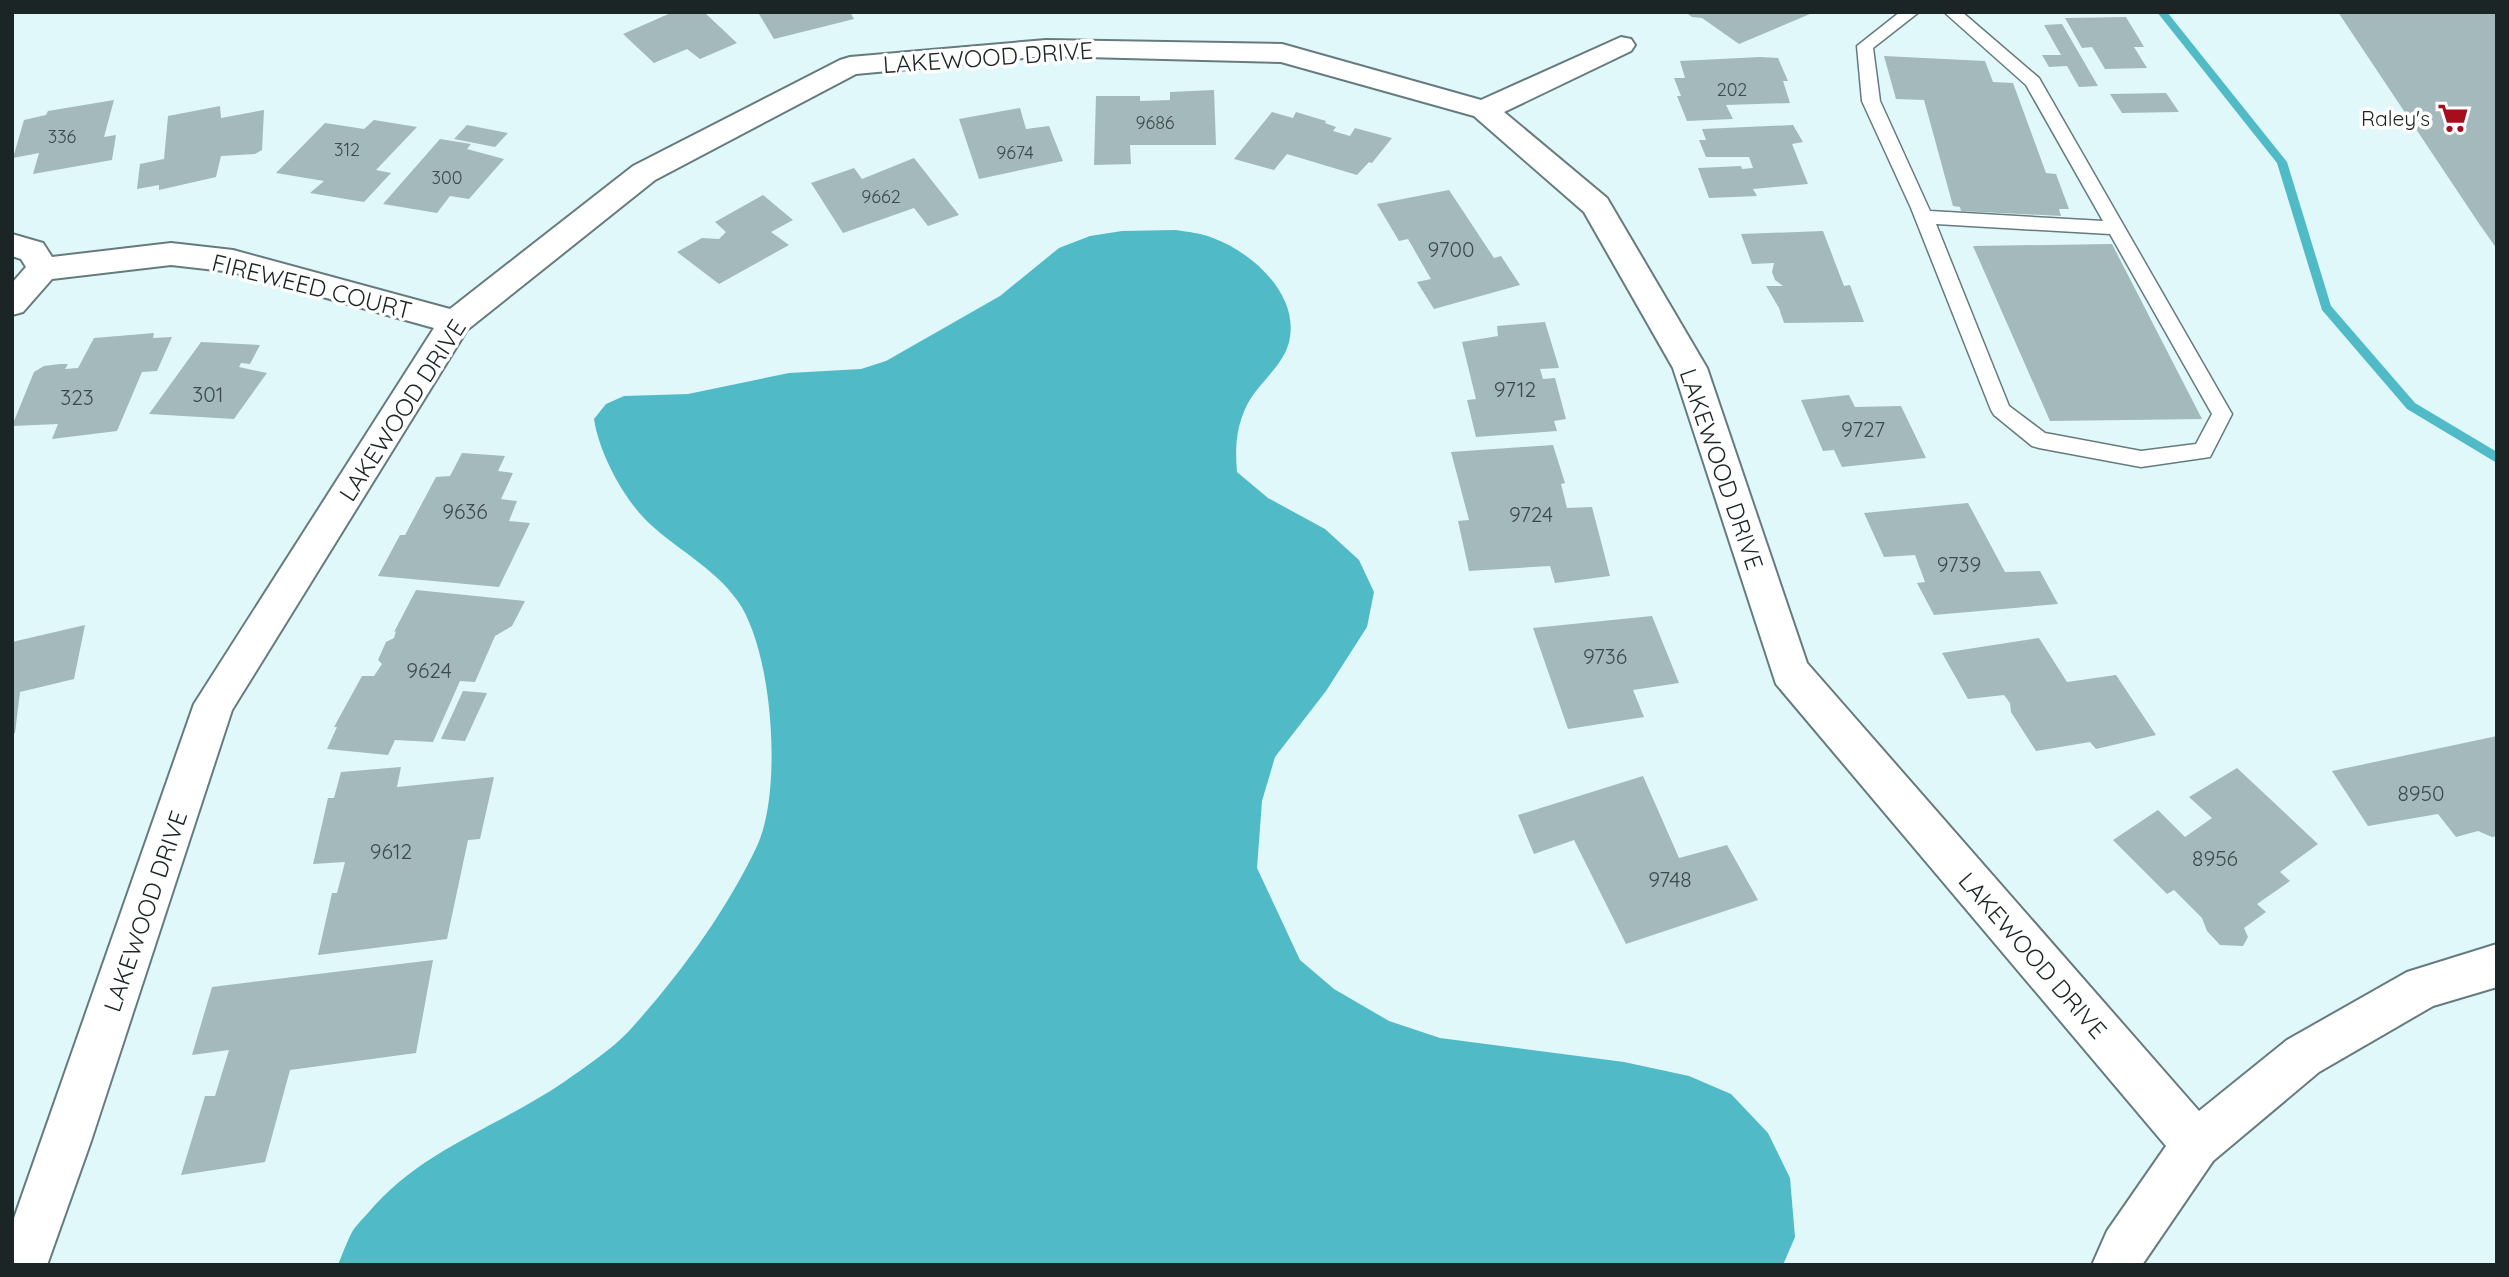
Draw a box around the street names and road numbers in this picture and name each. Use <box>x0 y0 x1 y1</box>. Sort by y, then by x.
street label: LAKEWOOD DRIVE <box>882 35 1094 79</box>
street label: FIREWEED COURT <box>209 247 415 325</box>
street label: LAKEWOOD DRIVE <box>332 313 472 507</box>
street label: LAKEWOOD DRIVE <box>1674 365 1770 573</box>
street label: LAKEWOOD DRIVE <box>97 807 193 1015</box>
street label: LAKEWOOD DRIVE <box>1953 866 2113 1044</box>

